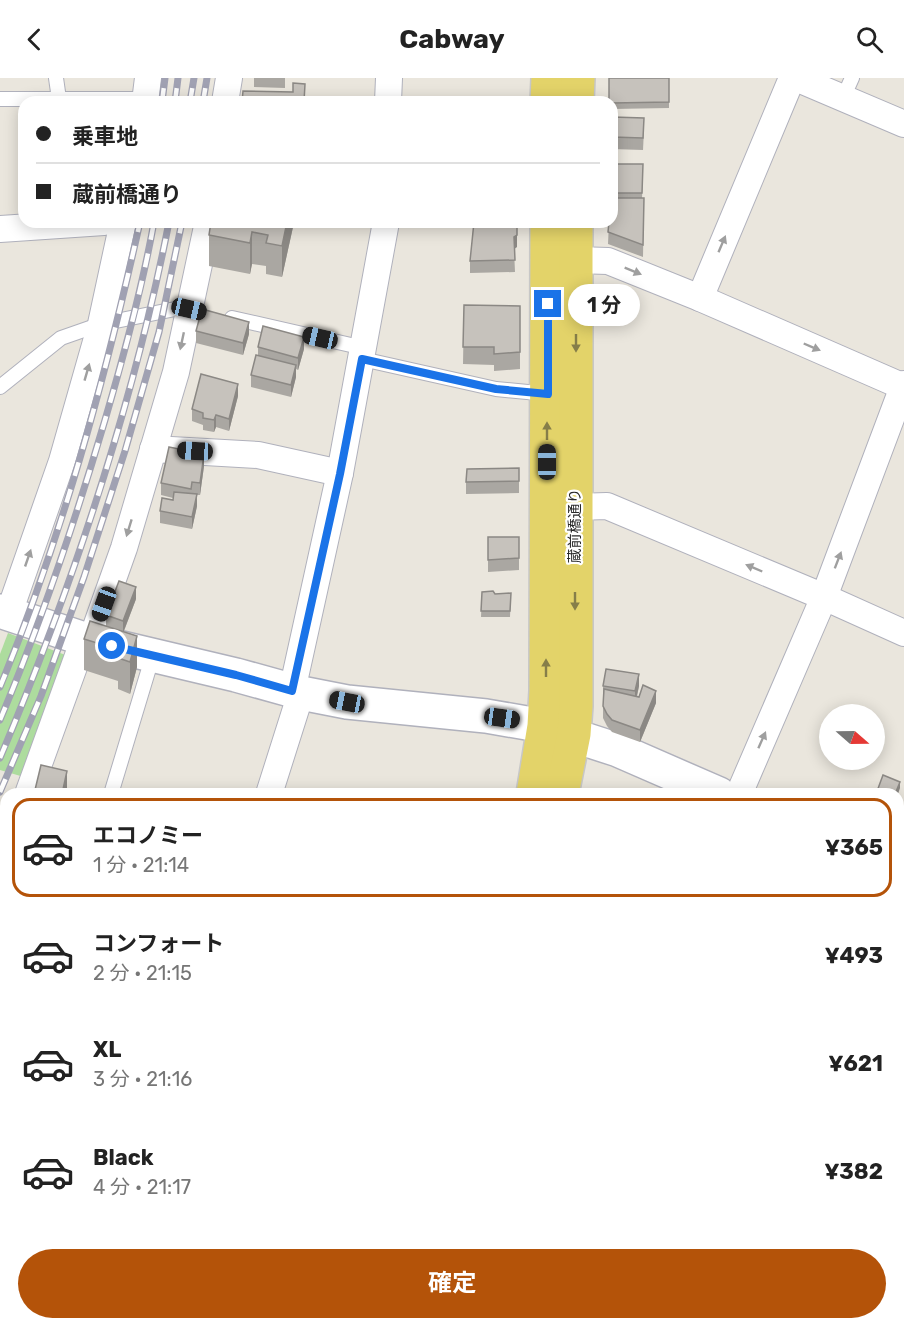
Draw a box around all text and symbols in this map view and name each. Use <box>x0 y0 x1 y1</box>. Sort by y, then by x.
icon: back <box>18 23 51 56</box>
text: Cabway <box>399 23 505 55</box>
icon: search <box>853 23 886 56</box>
text: 乗車地 <box>72 123 138 150</box>
text: 蔵前橋通り <box>72 181 182 208</box>
one-way arrow <box>718 235 727 253</box>
one-way arrow <box>624 267 642 276</box>
callout: 1 分 <box>569 283 641 325</box>
route end <box>534 290 561 317</box>
text: 1 分 <box>587 293 621 317</box>
car <box>169 296 209 322</box>
car <box>300 325 340 351</box>
one-way arrow <box>177 332 187 350</box>
one-way arrow <box>571 334 581 353</box>
one-way arrow <box>804 342 822 352</box>
one-way arrow <box>83 363 92 381</box>
one-way arrow <box>543 421 552 440</box>
car <box>177 441 213 461</box>
car <box>538 444 556 480</box>
street label: 蔵前橋通り <box>566 488 584 564</box>
one-way arrow <box>124 520 133 538</box>
one-way arrow <box>24 549 34 567</box>
one-way arrow <box>833 551 843 569</box>
one-way arrow <box>745 563 763 573</box>
car <box>89 584 119 624</box>
one-way arrow <box>570 592 580 611</box>
route start <box>98 632 125 659</box>
one-way arrow <box>541 658 551 677</box>
car <box>328 690 366 714</box>
north arrow <box>819 704 885 770</box>
map controls <box>819 704 885 770</box>
car <box>483 707 521 729</box>
one-way arrow <box>758 731 767 749</box>
icon: car <box>21 821 75 875</box>
text: エコノミー <box>93 822 203 849</box>
text: ¥365 <box>825 834 883 861</box>
text: 1 分 · 21:14 <box>93 853 189 877</box>
icon: car <box>21 929 75 983</box>
text: コンフォート <box>93 930 224 957</box>
text: ¥493 <box>824 942 883 969</box>
text: 2 分 · 21:15 <box>93 961 192 985</box>
text: XL <box>93 1036 121 1063</box>
icon: car <box>21 1037 75 1091</box>
text: ¥621 <box>828 1050 883 1077</box>
text: 3 分 · 21:16 <box>93 1067 192 1091</box>
text: Black <box>93 1144 154 1171</box>
icon: car <box>21 1145 75 1199</box>
text: ¥382 <box>824 1158 883 1185</box>
text: 4 分 · 21:17 <box>93 1175 191 1199</box>
button: 確定 <box>18 1249 886 1318</box>

